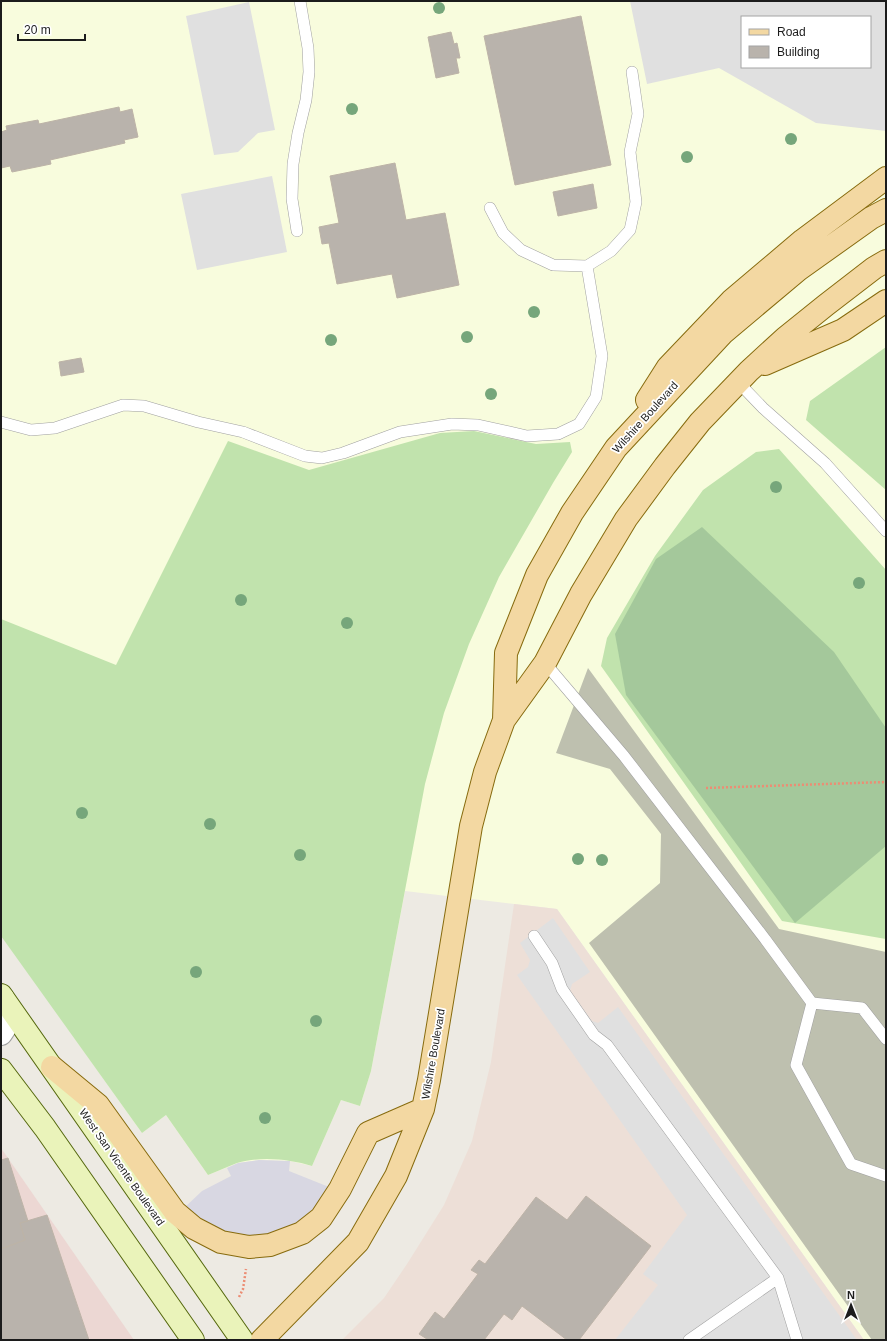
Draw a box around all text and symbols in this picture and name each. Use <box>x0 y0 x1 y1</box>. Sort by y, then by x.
scale bar <box>18 16 85 42</box>
legend <box>741 16 871 68</box>
text: 20 m <box>24 23 51 37</box>
text: Road <box>777 25 806 39</box>
text: Building <box>777 45 820 59</box>
street label: Wilshire Boulevard <box>610 379 680 455</box>
street label: Wilshire Boulevard <box>419 1008 447 1100</box>
street label: West San Vicente Boulevard <box>77 1106 167 1228</box>
north arrow <box>831 1285 871 1325</box>
text: N <box>847 1289 855 1301</box>

